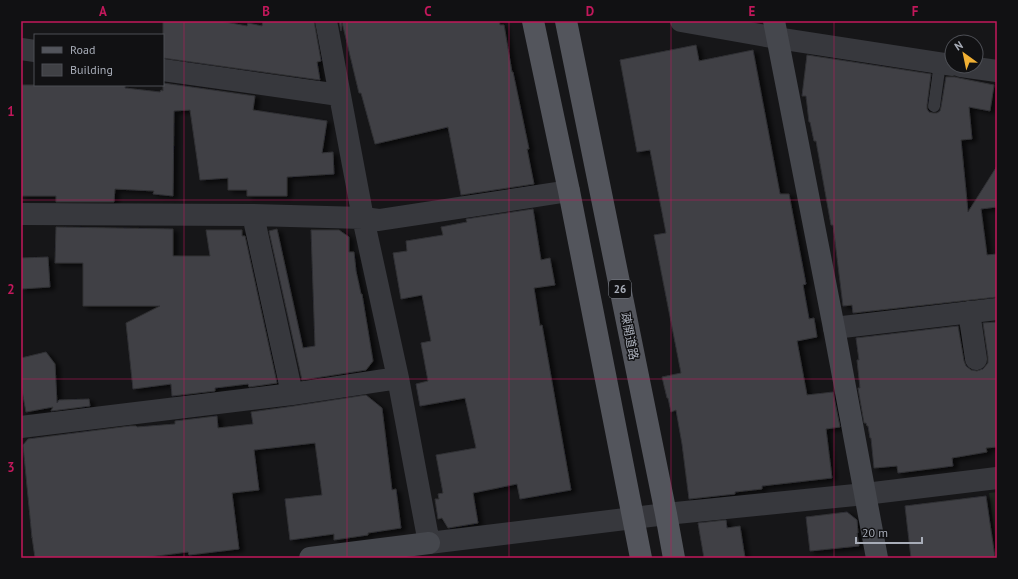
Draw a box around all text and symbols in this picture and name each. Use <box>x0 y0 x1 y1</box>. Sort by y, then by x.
text: A <box>99 3 107 20</box>
text: B <box>262 3 270 20</box>
text: C <box>424 3 432 20</box>
text: D <box>586 3 594 20</box>
text: E <box>749 3 756 20</box>
text: F <box>912 3 919 20</box>
legend <box>34 34 164 86</box>
north arrow <box>944 34 984 74</box>
text: N <box>952 38 965 53</box>
text: Road <box>70 42 95 57</box>
text: Building <box>70 62 113 77</box>
text: 1 <box>7 103 15 120</box>
road number: 26 <box>609 280 631 298</box>
text: 2 <box>7 281 15 298</box>
street label: 疎開道路 <box>618 311 642 361</box>
text: 3 <box>7 459 15 476</box>
scale bar <box>856 519 922 545</box>
text: 20 m <box>862 525 888 540</box>

